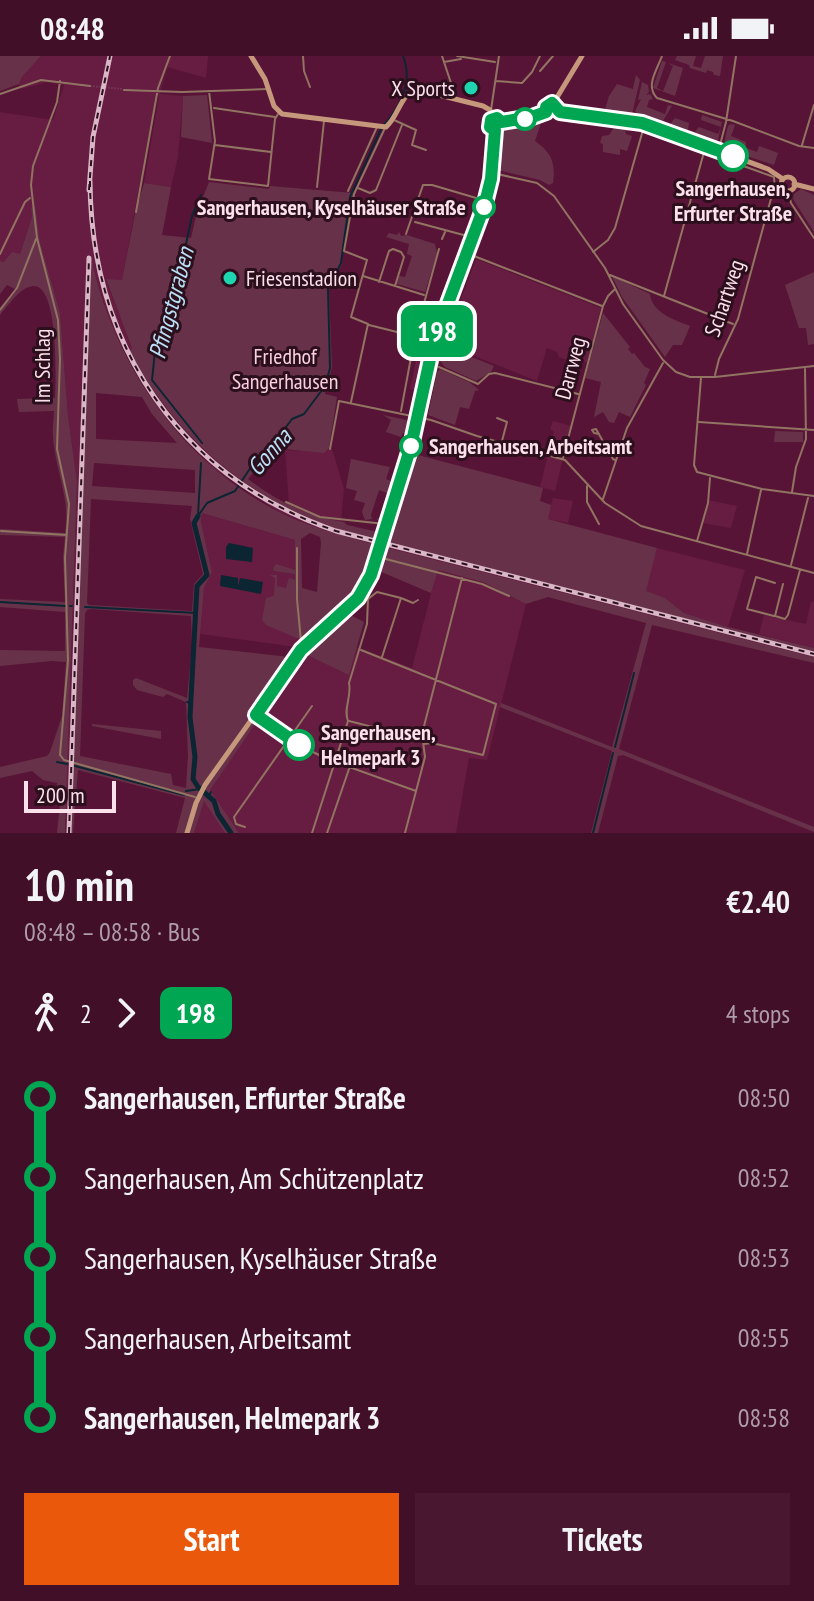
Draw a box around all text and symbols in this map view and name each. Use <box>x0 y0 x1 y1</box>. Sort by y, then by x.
text: 08:48 <box>40 9 105 48</box>
place label: X Sports <box>391 74 455 102</box>
marker: X Sports <box>462 79 480 97</box>
unlabelled marker <box>514 108 536 130</box>
marker: Sangerhausen, Erfurter Straße <box>718 141 748 171</box>
place label: Sangerhausen, Erfurter Straße <box>674 174 792 227</box>
place label: Sangerhausen, Kyselhäuser Straße <box>197 193 466 221</box>
marker: Sangerhausen, Kyselhäuser Straße <box>473 196 495 218</box>
water label: Pfingstgraben <box>141 242 201 362</box>
street label: Schartweg <box>698 256 750 340</box>
place label: Friesenstadion <box>246 264 357 292</box>
marker: Friesenstadion <box>221 269 239 287</box>
line badge: 198 <box>391 305 483 357</box>
text: 198 <box>417 312 457 349</box>
street label: Im Schlag <box>28 329 56 403</box>
street label: Darrweg <box>548 334 592 402</box>
park label: Friedhof Sangerhausen <box>232 342 338 395</box>
water label: Gonna <box>240 421 299 482</box>
place label: Sangerhausen, Arbeitsamt <box>429 432 633 460</box>
marker: Sangerhausen, Arbeitsamt <box>400 435 422 457</box>
place label: Sangerhausen, Helmepark 3 <box>321 718 436 771</box>
marker: Sangerhausen, Helmepark 3 <box>284 730 314 760</box>
scale bar <box>24 777 116 813</box>
text: 200 m <box>36 781 85 809</box>
text: 10 min <box>24 856 134 913</box>
text: €2.40 <box>726 882 790 921</box>
text: 08:48 – 08:58 · Bus <box>24 915 200 948</box>
icon: walk <box>24 991 68 1035</box>
icon: forward <box>104 991 148 1035</box>
text: 198 <box>176 994 216 1031</box>
text: 2 <box>80 997 92 1030</box>
text: 4 stops <box>726 997 790 1030</box>
text: Sangerhausen, Erfurter Straße <box>84 1078 406 1117</box>
text: 08:50 <box>738 1081 790 1114</box>
text: Sangerhausen, Am Schützenplatz <box>84 1158 424 1197</box>
text: 08:52 <box>738 1161 790 1194</box>
text: Sangerhausen, Kyselhäuser Straße <box>84 1238 437 1277</box>
text: 08:53 <box>738 1241 790 1274</box>
text: Sangerhausen, Arbeitsamt <box>84 1318 351 1357</box>
text: 08:55 <box>738 1321 790 1354</box>
text: Sangerhausen, Helmepark 3 <box>84 1398 380 1437</box>
text: 08:58 <box>738 1401 790 1434</box>
button: Start <box>24 1493 399 1585</box>
button: Tickets <box>415 1493 790 1585</box>

